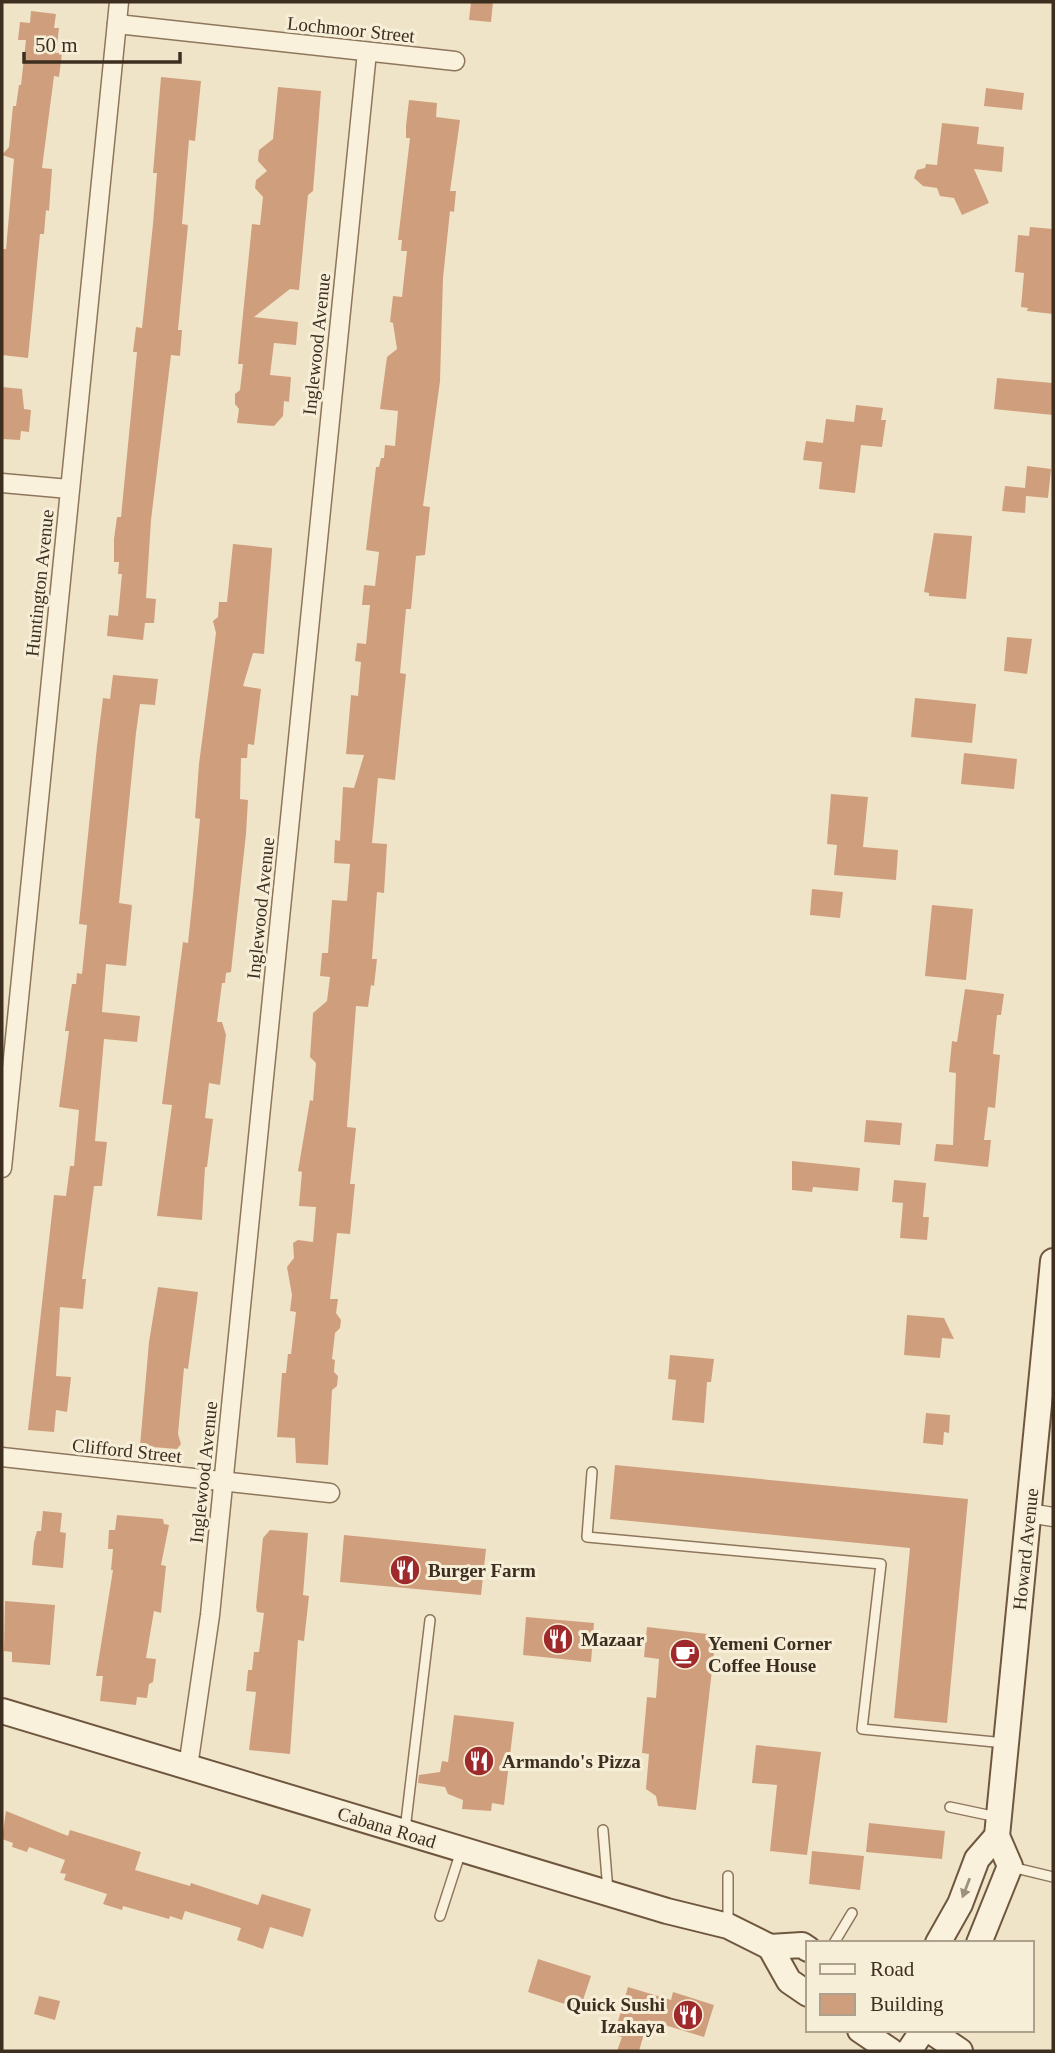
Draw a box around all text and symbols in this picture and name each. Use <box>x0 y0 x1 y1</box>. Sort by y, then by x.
street label: Lochmoor Street <box>286 12 417 47</box>
scale bar <box>24 21 180 65</box>
text: 50 m <box>35 33 78 57</box>
street label: Inglewood Avenue <box>299 272 334 416</box>
street label: Huntington Avenue <box>21 508 58 658</box>
street label: Inglewood Avenue <box>243 836 278 980</box>
street label: Inglewood Avenue <box>186 1400 221 1544</box>
street label: Clifford Street <box>71 1434 183 1467</box>
street label: Howard Avenue <box>1009 1487 1042 1611</box>
restaurant icon: Burger Farm <box>388 1553 422 1587</box>
place label: Burger Farm <box>428 1560 536 1581</box>
restaurant icon: Mazaar <box>541 1622 575 1656</box>
place label: Mazaar <box>581 1629 645 1650</box>
place label: Yemeni Corner Coffee House <box>708 1633 833 1676</box>
cafe icon: Yemeni Corner Coffee House <box>668 1637 702 1671</box>
restaurant icon: Armando's Pizza <box>462 1744 496 1778</box>
place label: Armando's Pizza <box>502 1751 641 1772</box>
street label: Cabana Road <box>335 1803 439 1853</box>
one-way arrow <box>960 1877 971 1898</box>
legend <box>806 1941 1034 2032</box>
text: Road <box>870 1957 915 1981</box>
text: Building <box>870 1992 944 2016</box>
place label: Quick Sushi Izakaya <box>566 1994 665 2037</box>
restaurant icon: Quick Sushi Izakaya <box>671 1998 705 2032</box>

